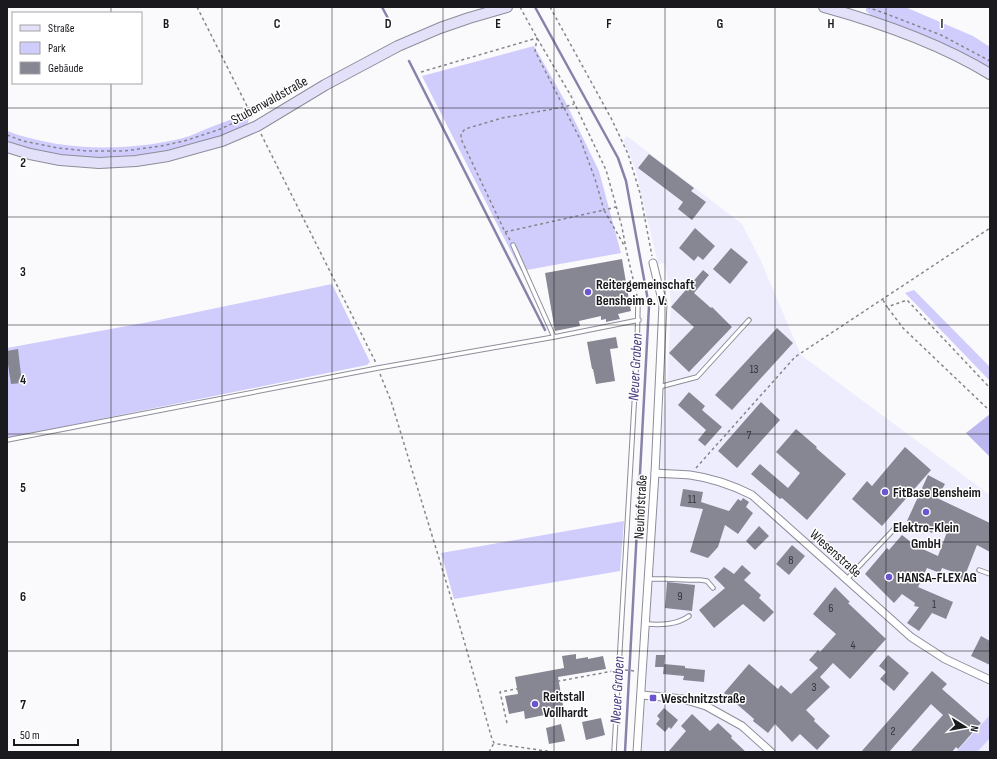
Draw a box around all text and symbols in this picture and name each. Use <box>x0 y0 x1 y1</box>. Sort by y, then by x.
legend <box>12 12 142 84</box>
text: B <box>163 16 169 32</box>
text: C <box>274 16 281 32</box>
text: D <box>385 16 392 32</box>
text: E <box>495 16 501 32</box>
text: F <box>606 16 612 32</box>
text: G <box>717 16 724 32</box>
text: H <box>828 16 835 32</box>
text: I <box>941 16 944 32</box>
text: Straße <box>48 21 75 36</box>
text: Park <box>48 41 66 56</box>
text: Gebäude <box>48 61 83 76</box>
street label: Stubenwaldstraße <box>228 72 311 128</box>
text: 2 <box>20 155 26 171</box>
text: 3 <box>20 264 26 280</box>
place label: Reitergemeinschaft Bensheim e. V. <box>596 276 695 309</box>
marker: Reitergemeinschaft Bensheim e. V. <box>583 287 593 297</box>
water label: Neuer Graben <box>624 333 647 401</box>
house number: 13 <box>749 362 759 377</box>
text: 4 <box>20 372 26 388</box>
house number: 7 <box>747 428 752 443</box>
street label: Neuhofstraße <box>630 474 651 540</box>
text: 5 <box>20 480 26 496</box>
place label: FitBase Bensheim <box>893 484 981 501</box>
marker: FitBase Bensheim <box>880 487 890 497</box>
house number: 11 <box>688 492 697 507</box>
marker: Elektro-Klein GmbH <box>921 507 931 517</box>
place label: Elektro-Klein GmbH <box>893 519 959 552</box>
street label: Wiesenstraße <box>806 526 865 581</box>
house number: 8 <box>788 553 794 568</box>
place label: HANSA-FLEX AG <box>897 569 977 586</box>
marker: HANSA-FLEX AG <box>884 572 894 582</box>
text: 6 <box>20 589 26 605</box>
house number: 9 <box>677 589 683 604</box>
house number: 1 <box>932 597 937 612</box>
house number: 6 <box>828 601 834 616</box>
house number: 4 <box>850 638 856 653</box>
water label: Neuer Graben <box>606 656 629 724</box>
house number: 3 <box>811 680 817 695</box>
place label: Reitstall Vollhardt <box>543 688 588 721</box>
place label: Weschnitzstraße <box>661 690 745 707</box>
marker: Weschnitzstraße <box>648 693 658 703</box>
text: 7 <box>20 697 26 713</box>
marker: Reitstall Vollhardt <box>530 699 540 709</box>
north arrow <box>945 707 985 747</box>
scale bar <box>14 721 78 747</box>
house number: 2 <box>891 724 896 739</box>
text: N <box>967 725 981 733</box>
text: 50 m <box>20 728 40 743</box>

